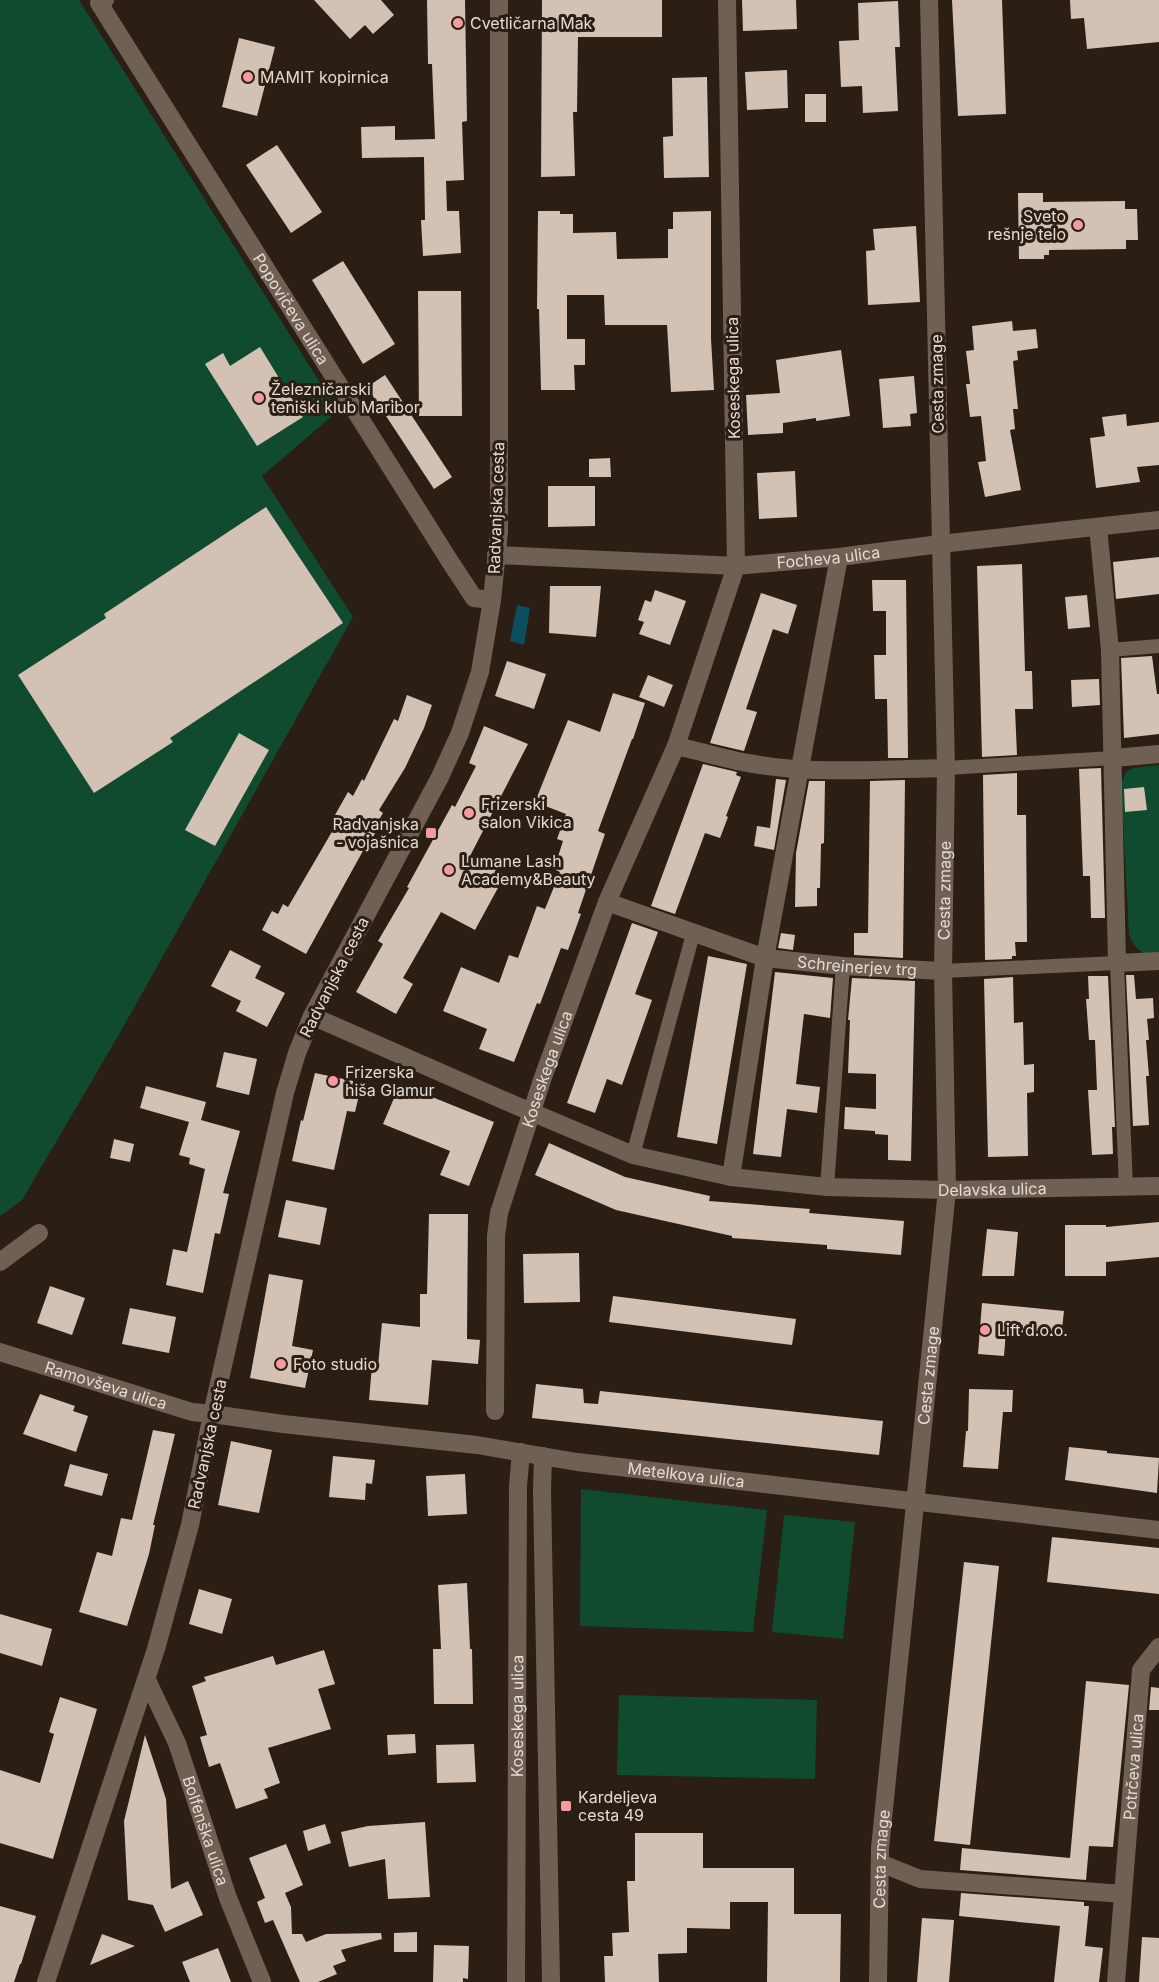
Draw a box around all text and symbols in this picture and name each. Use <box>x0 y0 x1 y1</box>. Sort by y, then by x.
place label: Cvetličarna Mak <box>470 13 593 33</box>
marker: Cvetličarna Mak <box>451 16 465 30</box>
place label: MAMIT kopirnica <box>260 67 389 87</box>
marker: MAMIT kopirnica <box>241 70 255 84</box>
place label: Sveto rešnje telo <box>987 206 1066 244</box>
marker: Sveto rešnje telo <box>1071 218 1085 232</box>
street label: Popovičeva ulica <box>249 250 334 368</box>
street label: Koseskega ulica <box>722 317 744 439</box>
street label: Cesta zmage <box>926 334 948 434</box>
place label: Železničarski teniški klub Maribor <box>271 379 420 417</box>
marker: Železničarski teniški klub Maribor <box>252 391 266 405</box>
street label: Radvanjska cesta <box>484 442 508 574</box>
street label: Focheva ulica <box>776 542 881 572</box>
place label: Frizerski salon Vikica <box>481 794 572 832</box>
marker: Frizerski salon Vikica <box>462 806 476 820</box>
place label: Radvanjska - vojašnica <box>332 814 419 852</box>
marker: Radvanjska - vojašnica <box>424 826 438 840</box>
street label: Cesta zmage <box>933 841 955 940</box>
place label: Lumane Lash Academy&Beauty <box>461 851 595 889</box>
marker: Lumane Lash Academy&Beauty <box>442 863 456 877</box>
street label: Radvanjska cesta <box>295 914 373 1040</box>
street label: Schreinerjev trg <box>796 951 917 980</box>
street label: Koseskega ulica <box>517 1008 577 1130</box>
place label: Frizerska hiša Glamur <box>345 1062 435 1100</box>
marker: Frizerska hiša Glamur <box>326 1074 340 1088</box>
street label: Delavska ulica <box>938 1178 1047 1200</box>
place label: Lift d.o.o. <box>997 1320 1068 1340</box>
marker: Lift d.o.o. <box>978 1323 992 1337</box>
street label: Cesta zmage <box>913 1325 943 1426</box>
place label: Foto studio <box>293 1354 377 1374</box>
street label: Ramovševa ulica <box>42 1357 169 1414</box>
marker: Foto studio <box>274 1357 288 1371</box>
street label: Radvanjska cesta <box>183 1377 231 1511</box>
street label: Metelkova ulica <box>627 1458 746 1492</box>
street label: Koseskega ulica <box>507 1655 527 1777</box>
street label: Potrčeva ulica <box>1119 1713 1147 1821</box>
street label: Bolfenška ulica <box>178 1773 233 1888</box>
place label: Kardeljeva cesta 49 <box>578 1787 657 1825</box>
marker: Kardeljeva cesta 49 <box>559 1799 573 1813</box>
street label: Cesta zmage <box>869 1809 894 1909</box>

